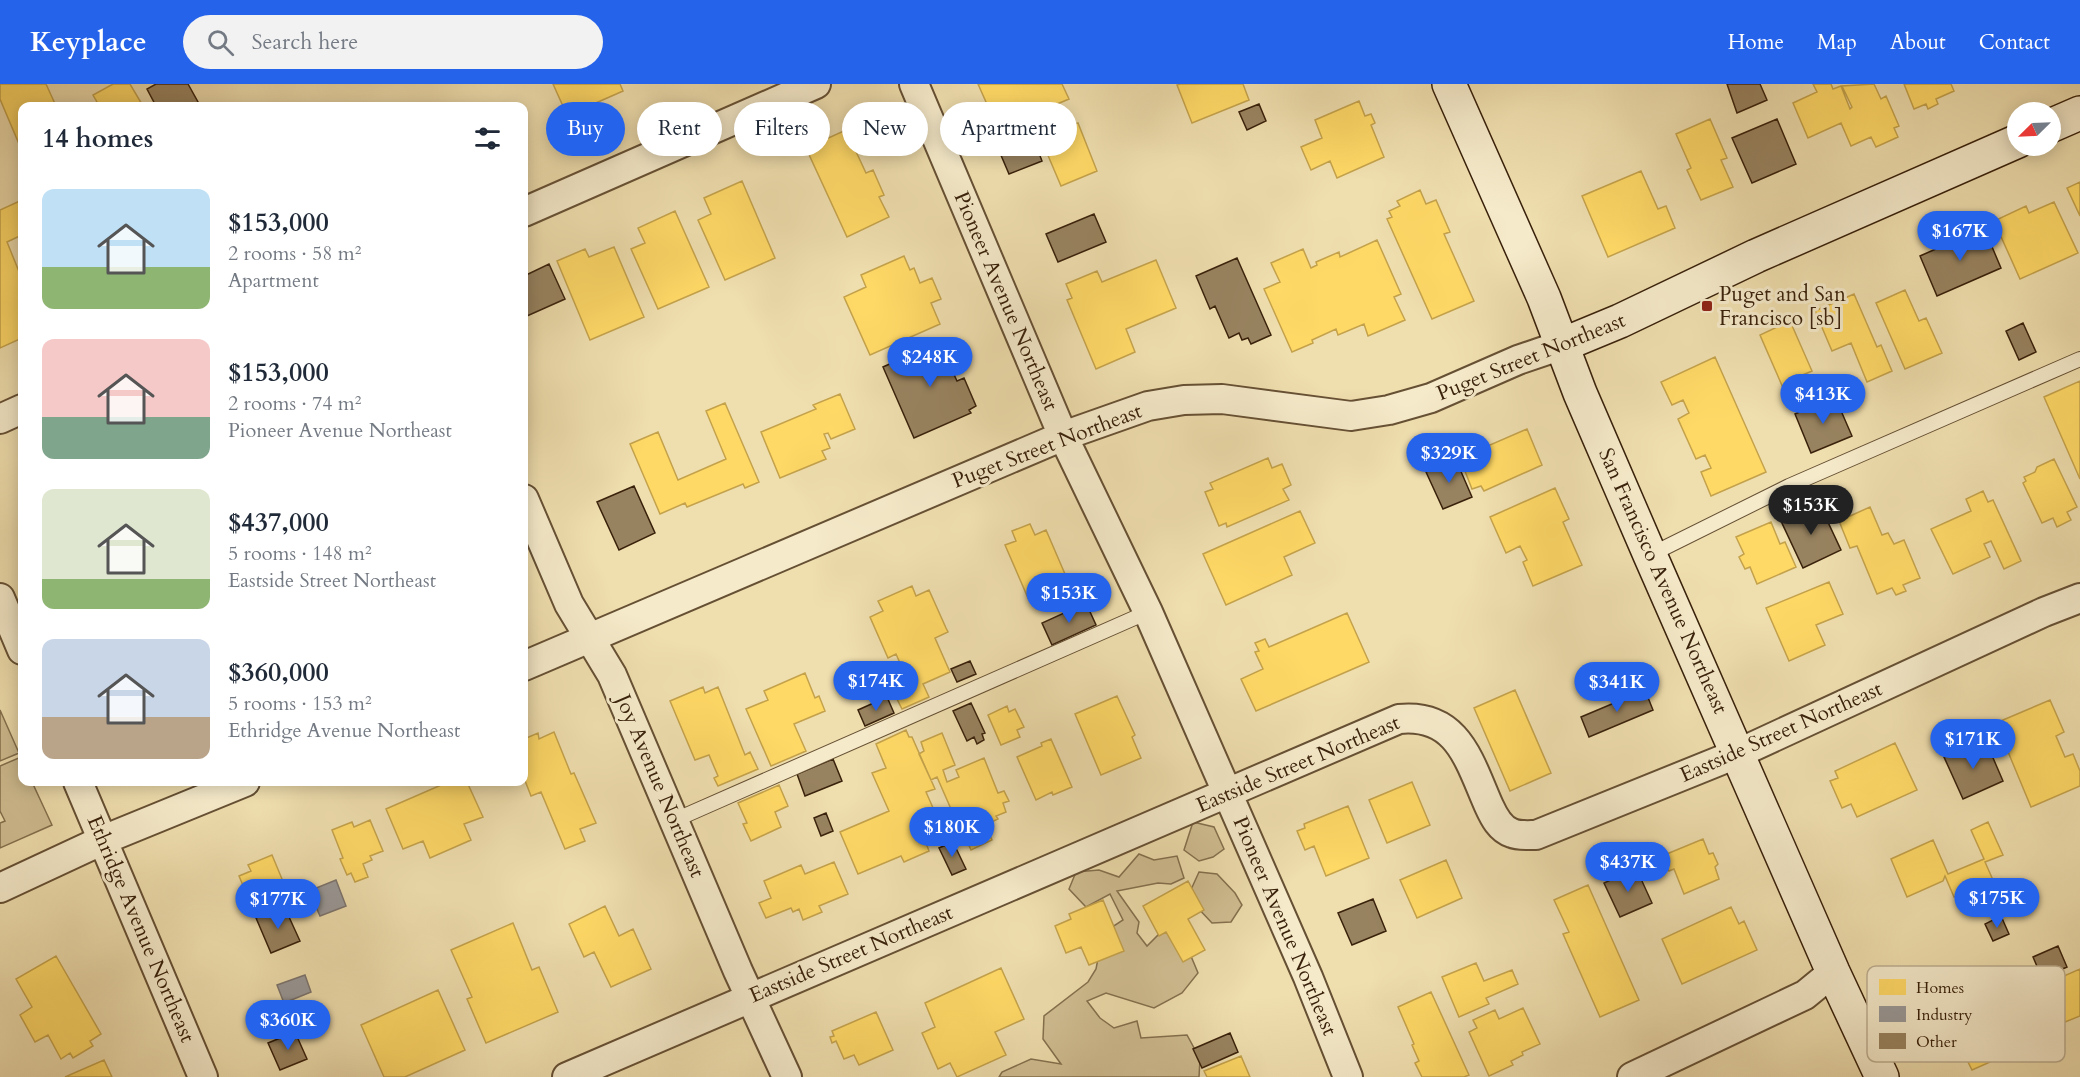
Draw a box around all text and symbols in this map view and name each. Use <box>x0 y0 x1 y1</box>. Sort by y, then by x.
search box <box>183 15 603 69</box>
text: Keyplace <box>30 23 147 61</box>
icon: search <box>204 26 237 59</box>
text: Search here <box>252 27 358 57</box>
text: Home <box>1728 28 1784 57</box>
text: Map <box>1817 28 1857 57</box>
text: About <box>1890 28 1946 57</box>
text: Contact <box>1979 28 2050 57</box>
chip: Buy <box>546 102 625 156</box>
chip: Rent <box>637 102 722 156</box>
chip: Filters <box>734 102 830 156</box>
chip: New <box>842 102 928 156</box>
chip: Apartment <box>940 102 1077 156</box>
north arrow <box>2007 102 2061 156</box>
map controls <box>2007 102 2061 156</box>
text: 14 homes <box>42 121 153 156</box>
icon: filters <box>471 122 504 155</box>
street label: Pioneer Avenue Northeast <box>947 187 1065 415</box>
text: $153,000 <box>228 205 329 240</box>
pin: $167K <box>1918 211 2002 262</box>
icon: home <box>90 213 162 285</box>
text: $167K <box>1931 217 1989 244</box>
text: 2 rooms · 58 m² <box>228 240 361 267</box>
text: Apartment <box>228 267 319 294</box>
place label: Puget and San Francisco [sb] <box>1719 280 1846 333</box>
marker: Puget and San Francisco [sb] <box>1700 299 1714 313</box>
street label: Puget Street Northeast <box>1432 306 1630 408</box>
pin: $248K <box>888 337 972 388</box>
text: $248K <box>901 343 959 370</box>
text: $153,000 <box>228 355 329 390</box>
icon: home <box>90 363 162 435</box>
pin: $413K <box>1781 374 1865 425</box>
text: $413K <box>1794 380 1852 407</box>
text: 2 rooms · 74 m² <box>228 390 361 417</box>
street label: Puget Street Northeast <box>948 396 1146 496</box>
text: Pioneer Avenue Northeast <box>228 417 452 444</box>
pin: $329K <box>1407 433 1491 484</box>
text: $329K <box>1420 439 1478 466</box>
street label: San Francisco Avenue Northeast <box>1591 444 1735 719</box>
pin: $153K <box>1769 485 1853 536</box>
text: $153K <box>1782 491 1840 518</box>
text: $437,000 <box>228 505 329 540</box>
icon: home <box>90 513 162 585</box>
text: 5 rooms · 148 m² <box>228 540 372 567</box>
text: Eastside Street Northeast <box>228 567 436 594</box>
pin: $153K <box>1027 573 1111 624</box>
text: $153K <box>1040 579 1098 606</box>
text: $360,000 <box>228 655 329 690</box>
pin: $174K <box>834 661 918 712</box>
pin: $341K <box>1575 662 1659 713</box>
icon: home <box>90 663 162 735</box>
text: $174K <box>847 667 905 694</box>
text: $341K <box>1588 668 1646 695</box>
street label: Eastside Street Northeast <box>1675 674 1887 790</box>
street label: Joy Avenue Northeast <box>607 687 712 882</box>
text: 5 rooms · 153 m² <box>228 690 372 717</box>
street label: Eastside Street Northeast <box>1192 708 1405 820</box>
text: Ethridge Avenue Northeast <box>228 717 460 744</box>
pin: $171K <box>1931 719 2015 770</box>
text: $171K <box>1944 725 2002 752</box>
pin: $180K <box>910 807 994 858</box>
street label: Ethridge Avenue Northeast <box>80 811 202 1047</box>
street label: Pioneer Avenue Northeast <box>1226 812 1344 1040</box>
text: $180K <box>923 813 981 840</box>
pin: $437K <box>1586 842 1670 893</box>
text: $437K <box>1599 848 1657 875</box>
pin: $175K <box>1955 878 2039 929</box>
pin: $177K <box>236 879 320 930</box>
text: $175K <box>1968 884 2026 911</box>
text: $177K <box>249 885 307 912</box>
street label: Eastside Street Northeast <box>745 898 958 1010</box>
legend <box>1867 966 2065 1062</box>
text: Homes <box>1916 977 1964 999</box>
pin: $360K <box>246 1000 330 1051</box>
text: Industry <box>1916 1004 1973 1026</box>
text: $360K <box>259 1006 317 1033</box>
text: Other <box>1916 1031 1957 1053</box>

